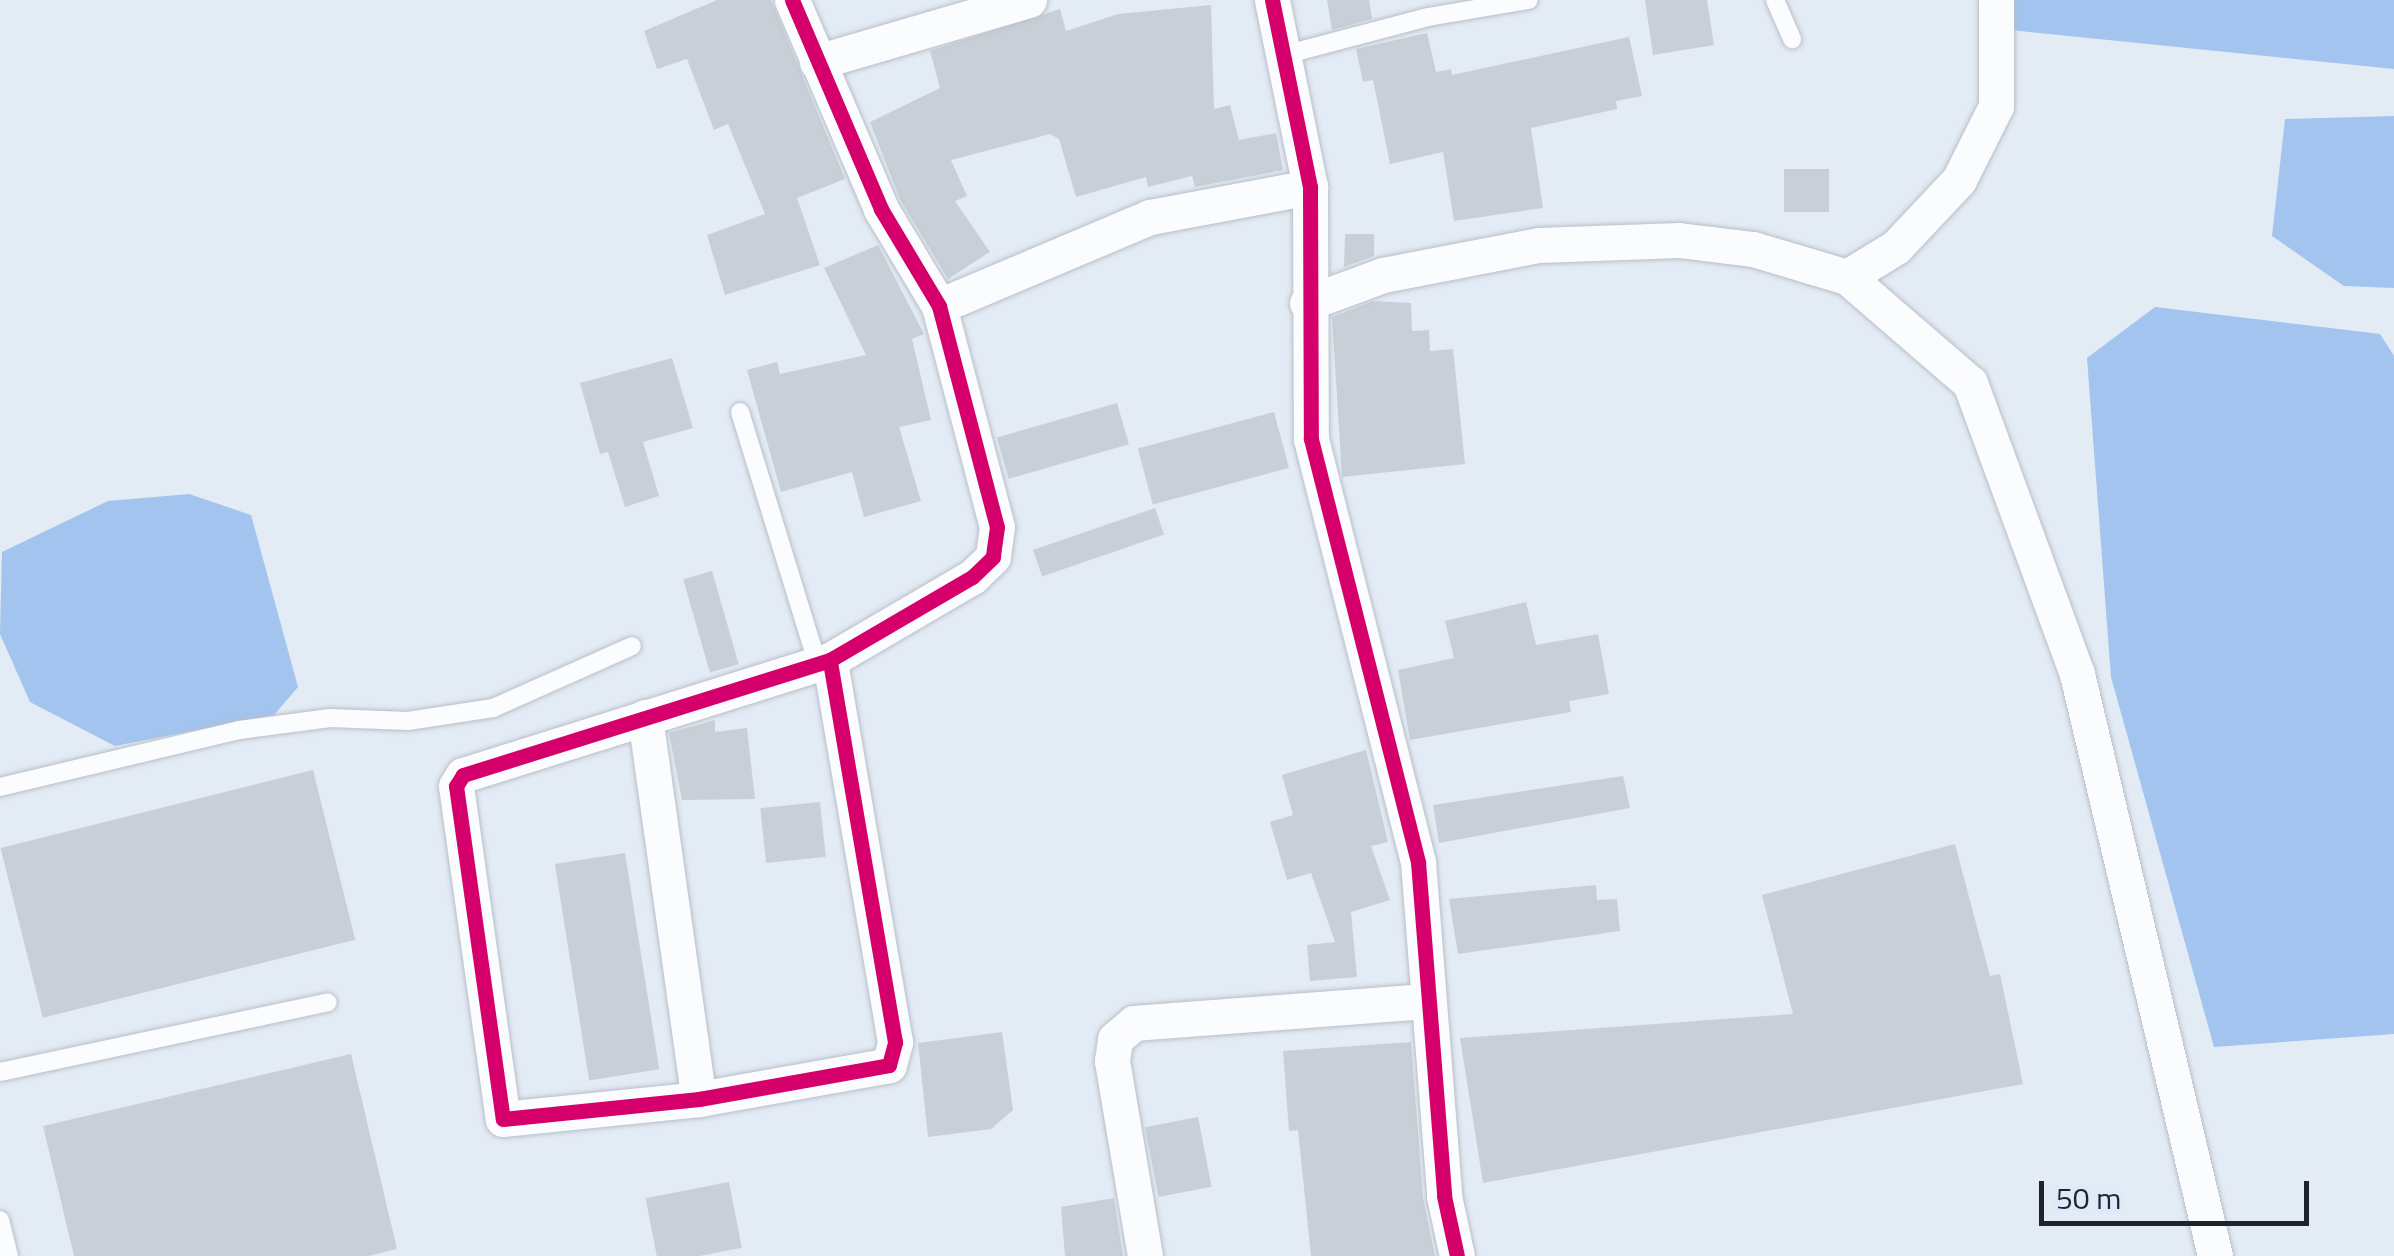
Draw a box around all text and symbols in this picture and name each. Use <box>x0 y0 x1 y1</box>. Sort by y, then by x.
scale bar <box>2044 1161 2314 1223</box>
text: 50 m <box>2056 1175 2121 1221</box>

